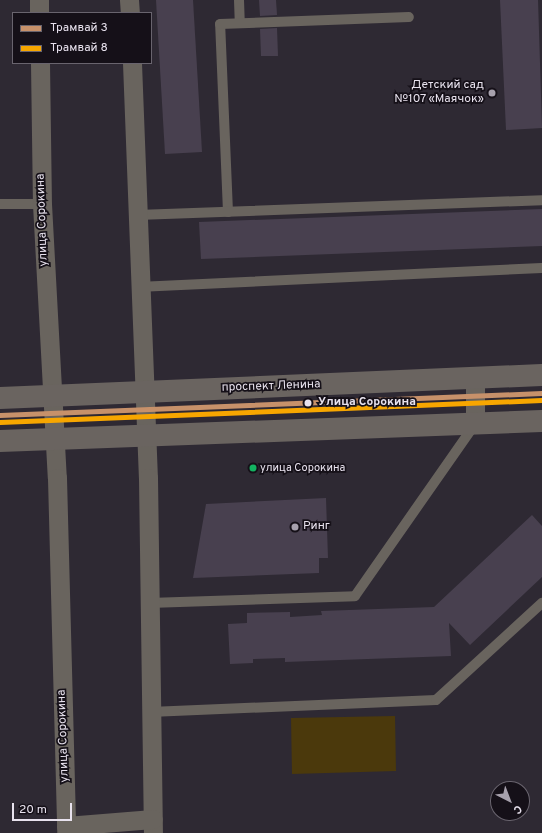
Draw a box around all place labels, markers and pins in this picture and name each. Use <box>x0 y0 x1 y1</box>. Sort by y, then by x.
place label: Детский сад №107 «Маячок» <box>394 79 484 107</box>
marker: Детский сад №107 «Маячок» <box>487 88 497 98</box>
marker: Улица Сорокина <box>301 396 315 410</box>
place label: Улица Сорокина <box>318 396 416 410</box>
place label: улица Сорокина <box>260 461 345 475</box>
marker: улица Сорокина <box>248 463 258 473</box>
place label: Ринг <box>303 520 330 534</box>
marker: Ринг <box>290 522 300 532</box>

